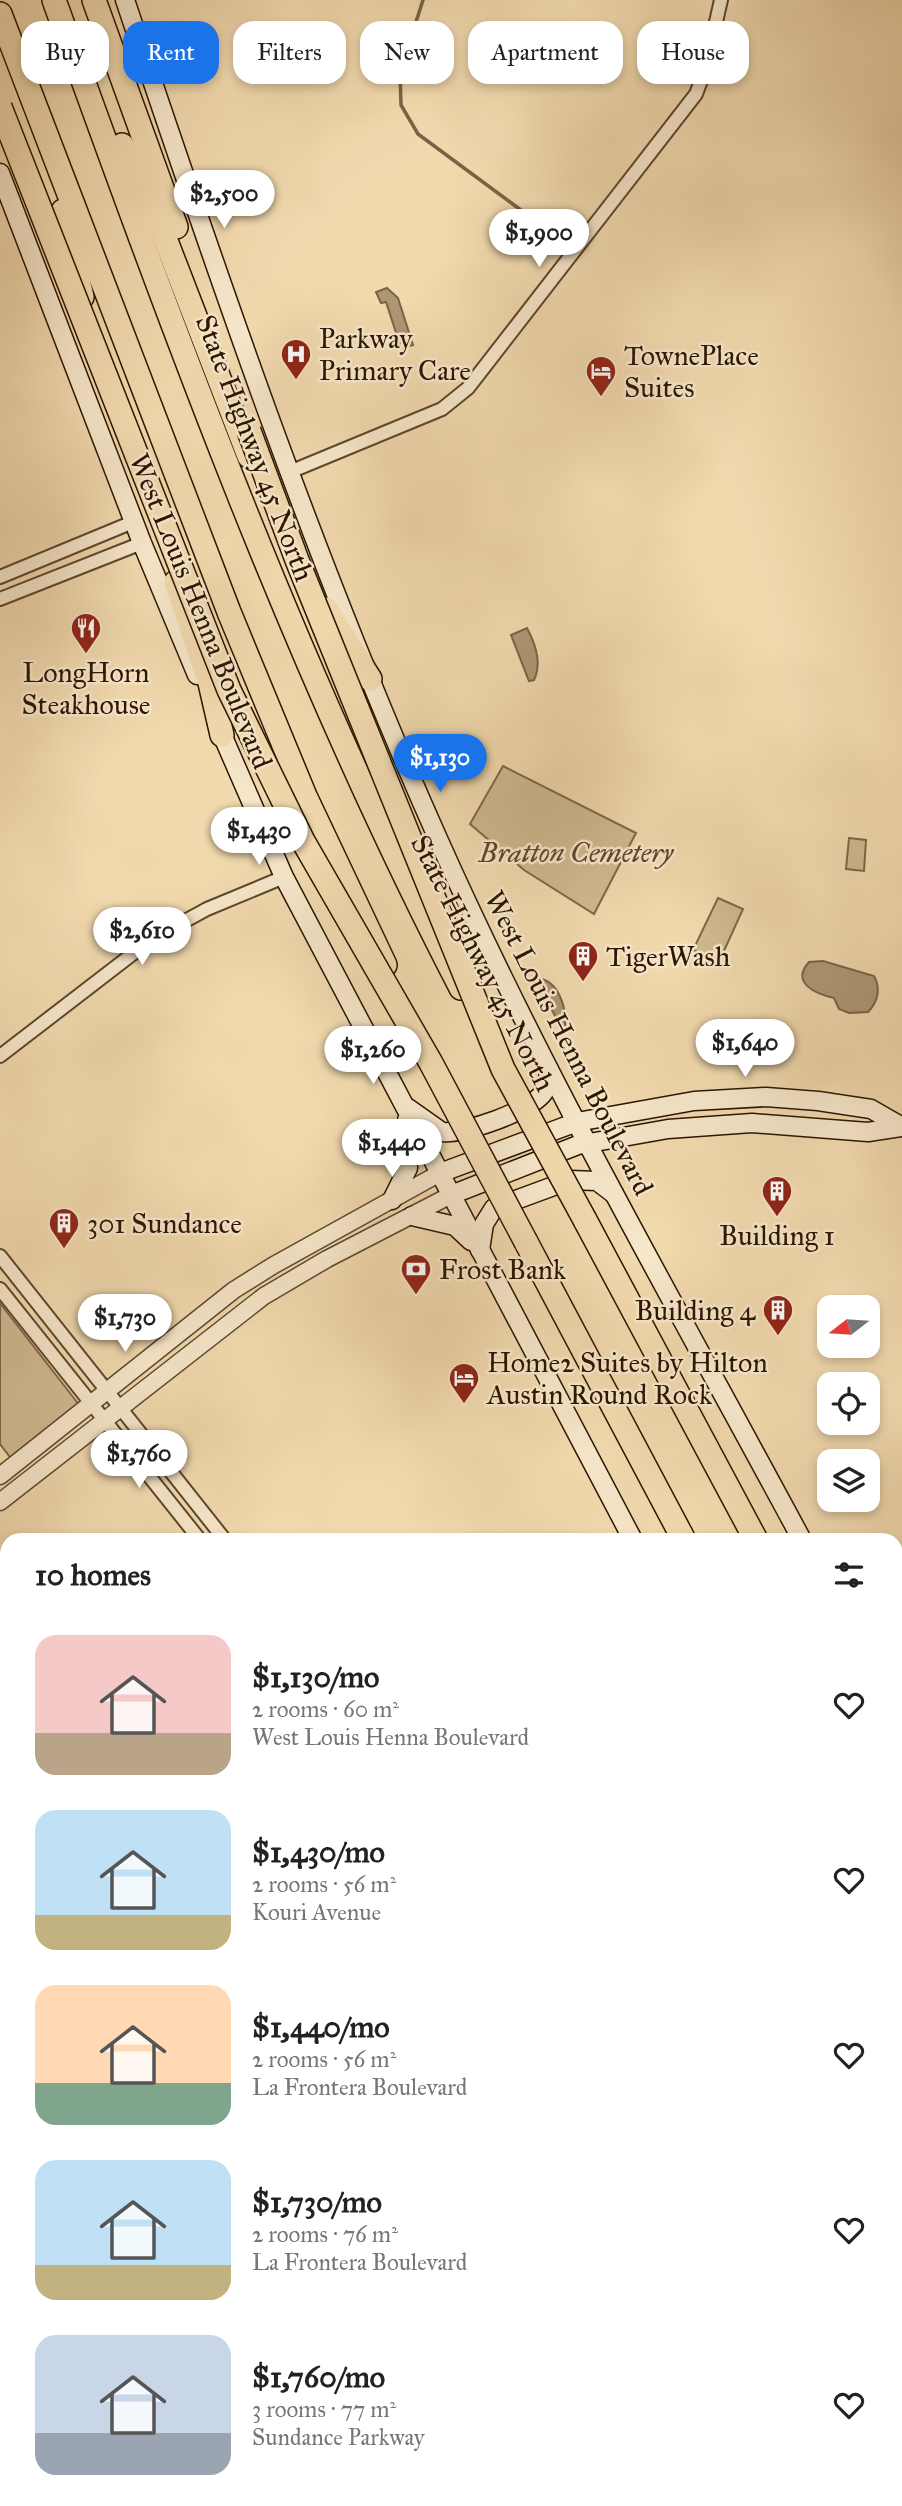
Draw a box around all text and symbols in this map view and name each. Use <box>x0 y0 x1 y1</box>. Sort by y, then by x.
chip: Buy <box>21 21 109 84</box>
chip: Rent <box>123 21 219 84</box>
chip: Filters <box>233 21 346 84</box>
chip: New <box>360 21 454 84</box>
chip: Apartment <box>468 21 623 84</box>
chip: House <box>637 21 749 84</box>
pin: $2,500 <box>167 170 281 230</box>
text: $2,500 <box>190 179 258 207</box>
pin: $1,900 <box>482 210 596 269</box>
text: $1,900 <box>505 218 573 246</box>
street label: State Highway 45 North <box>188 310 322 587</box>
place label: Parkway Primary Care <box>319 321 471 388</box>
hospital icon: Parkway Primary Care <box>279 337 313 381</box>
place label: TownePlace Suites <box>624 338 759 405</box>
hotel icon: TownePlace Suites <box>584 354 618 398</box>
street label: West Louis Henna Boulevard <box>122 448 280 774</box>
restaurant icon: LongHorn Steakhouse <box>69 611 103 655</box>
place label: LongHorn Steakhouse <box>21 655 151 722</box>
pin: $1,130 <box>383 734 497 794</box>
text: $1,130 <box>410 743 470 771</box>
pin: $1,430 <box>202 808 316 867</box>
text: $1,430 <box>227 816 291 844</box>
street label: State Highway 45 North <box>403 829 563 1097</box>
park label: Bratton Cemetery <box>477 835 675 870</box>
street label: West Louis Henna Boulevard <box>477 885 661 1201</box>
pin: $2,610 <box>85 908 199 967</box>
text: $2,610 <box>109 916 175 944</box>
building icon: TigerWash <box>566 939 600 983</box>
place label: TigerWash <box>606 939 731 974</box>
pin: $1,640 <box>688 1020 802 1079</box>
pin: $1,260 <box>316 1026 430 1086</box>
text: $1,640 <box>712 1028 778 1056</box>
text: $1,260 <box>340 1035 406 1063</box>
pin: $1,440 <box>335 1120 449 1179</box>
text: $1,440 <box>358 1128 426 1156</box>
building icon: Building 1 <box>760 1174 794 1218</box>
building icon: 301 Sundance <box>47 1206 81 1250</box>
place label: 301 Sundance <box>87 1206 242 1241</box>
place label: Building 1 <box>719 1218 835 1253</box>
bank icon: Frost Bank <box>399 1252 433 1296</box>
place label: Frost Bank <box>439 1252 566 1287</box>
place label: Building 4 <box>635 1293 756 1328</box>
building icon: Building 4 <box>761 1293 795 1337</box>
pin: $1,730 <box>68 1294 182 1354</box>
north arrow <box>817 1295 880 1358</box>
map controls <box>817 1295 880 1512</box>
text: $1,730 <box>94 1303 156 1331</box>
place label: Home2 Suites by Hilton Austin Round Rock <box>486 1345 768 1412</box>
hotel icon: Home2 Suites by Hilton Austin Round Rock <box>447 1361 481 1405</box>
button: locate <box>817 1372 880 1435</box>
pin: $1,760 <box>82 1430 196 1490</box>
text: $1,760 <box>107 1439 171 1467</box>
button: layers <box>817 1449 880 1512</box>
icon: filters <box>830 1556 868 1594</box>
text: 10 homes <box>35 1557 151 1593</box>
text: $1,130/mo <box>252 1659 379 1695</box>
icon: home <box>91 1663 175 1747</box>
icon: heart <box>830 1686 868 1724</box>
text: 2 rooms · 60 m² <box>252 1695 399 1723</box>
text: West Louis Henna Boulevard <box>252 1723 529 1751</box>
text: $1,430/mo <box>252 1834 385 1870</box>
icon: home <box>91 1838 175 1922</box>
icon: heart <box>830 1861 868 1899</box>
text: 2 rooms · 56 m² <box>252 1870 396 1898</box>
text: Kouri Avenue <box>252 1898 381 1926</box>
text: $1,440/mo <box>252 2009 390 2045</box>
icon: home <box>91 2013 175 2097</box>
icon: heart <box>830 2036 868 2074</box>
text: 2 rooms · 56 m² <box>252 2045 396 2073</box>
text: La Frontera Boulevard <box>252 2073 467 2101</box>
text: $1,730/mo <box>252 2184 382 2220</box>
icon: home <box>91 2188 175 2272</box>
icon: heart <box>830 2211 868 2249</box>
text: 2 rooms · 76 m² <box>252 2220 398 2248</box>
text: La Frontera Boulevard <box>252 2248 467 2276</box>
text: $1,760/mo <box>252 2359 385 2395</box>
icon: home <box>91 2363 175 2447</box>
icon: heart <box>830 2386 868 2424</box>
text: 3 rooms · 77 m² <box>252 2395 396 2423</box>
text: Sundance Parkway <box>252 2423 425 2451</box>

